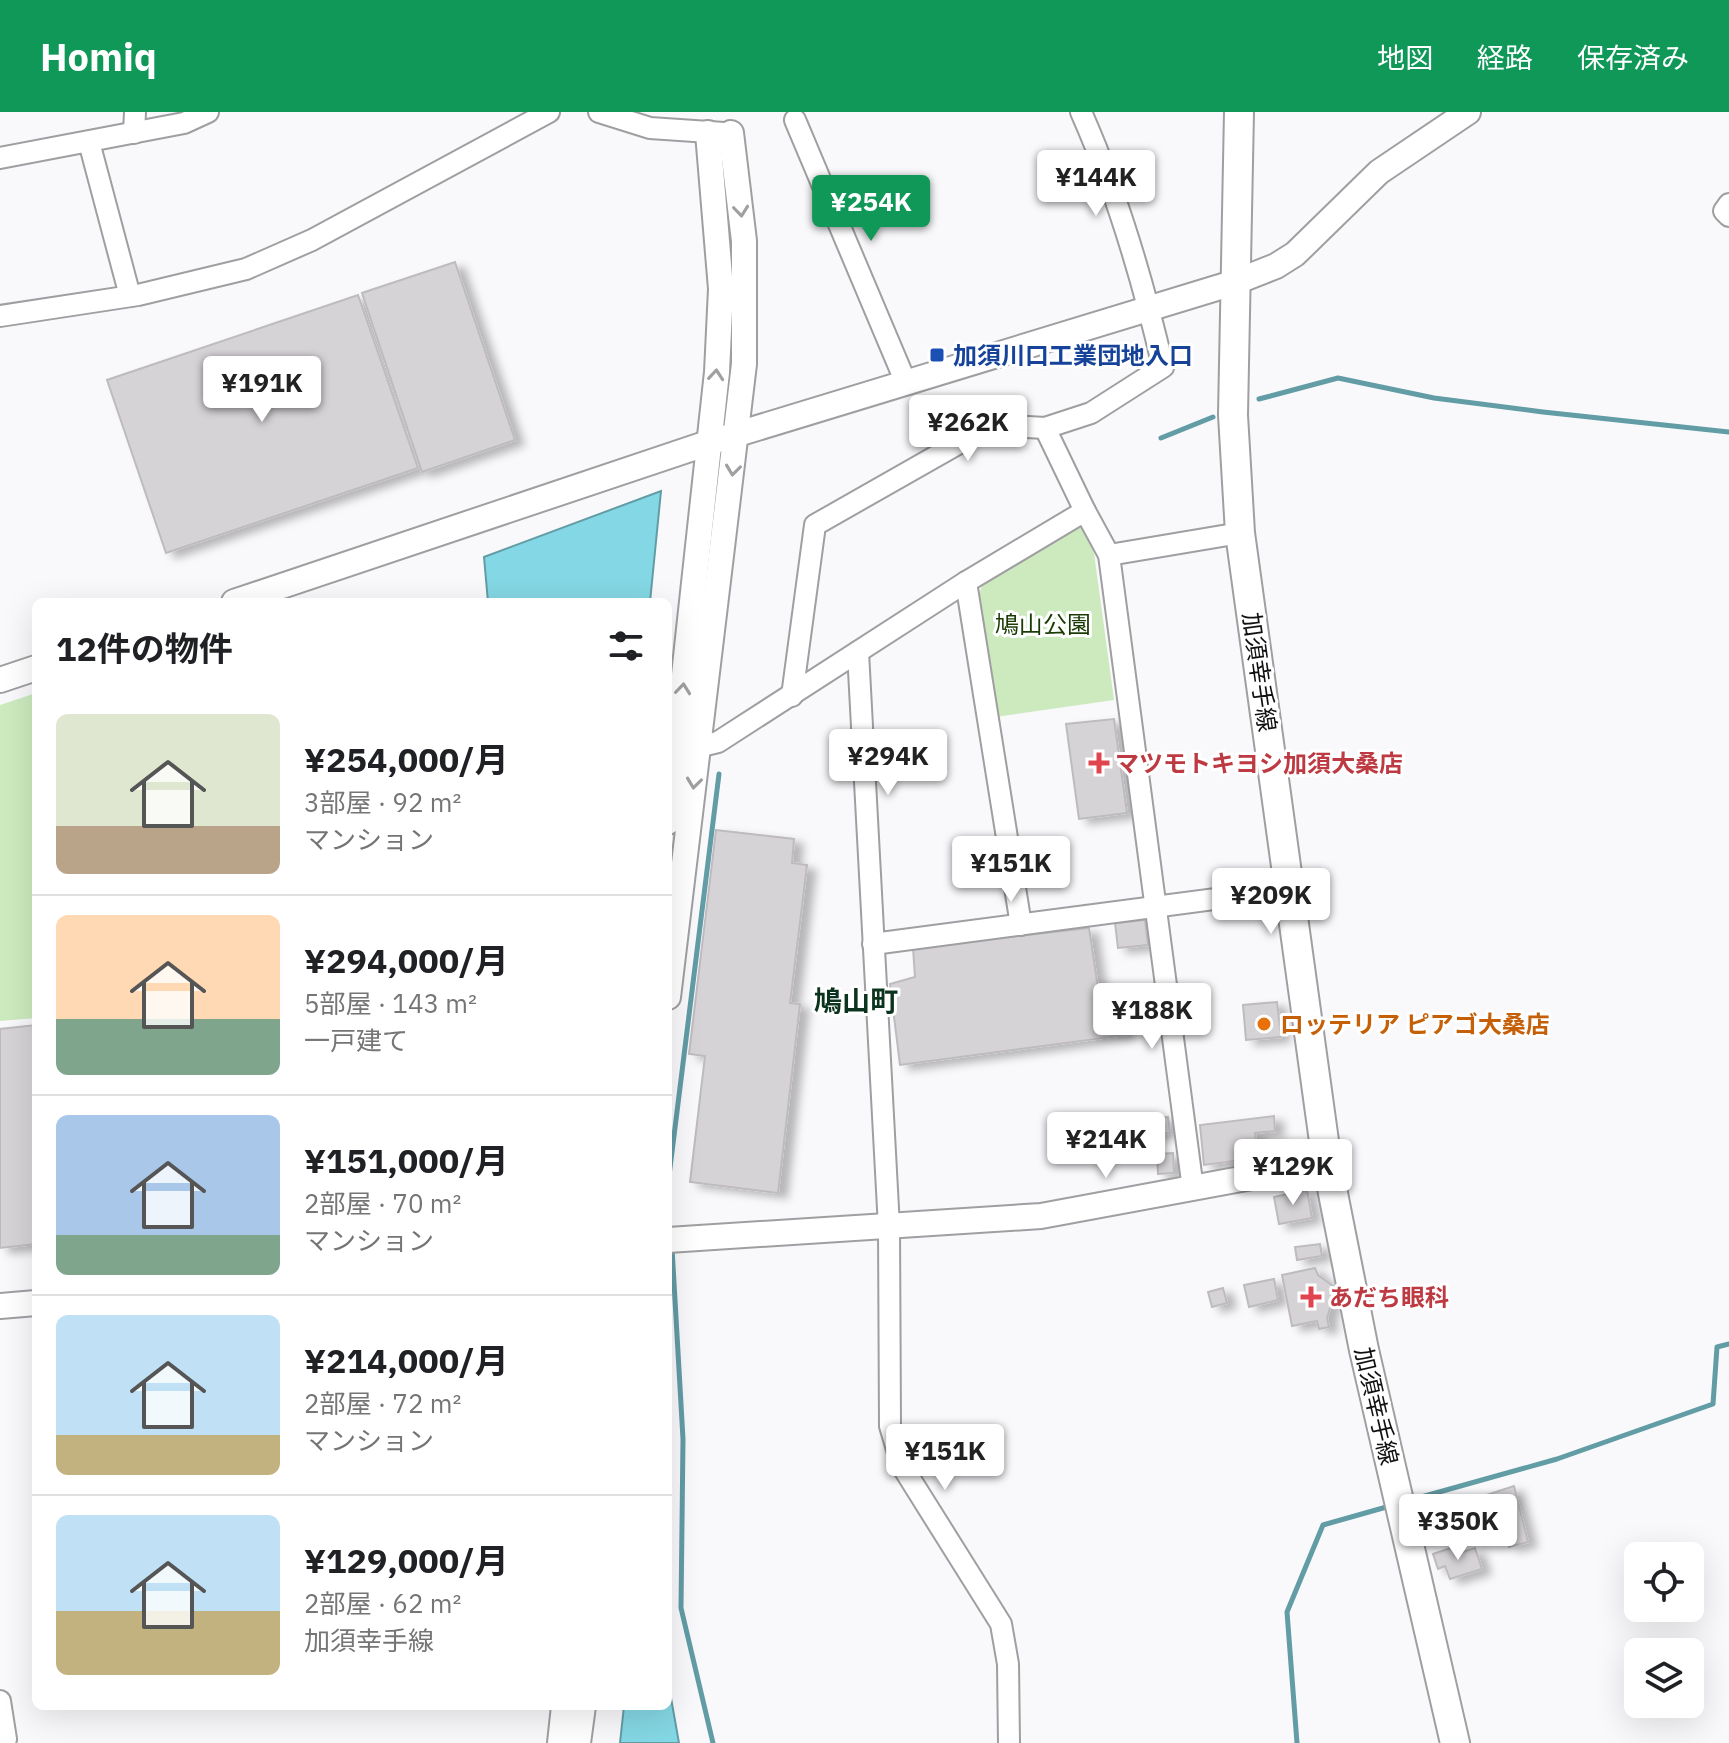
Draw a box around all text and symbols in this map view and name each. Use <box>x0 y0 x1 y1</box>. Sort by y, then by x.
text: Homiq <box>40 32 157 81</box>
text: 地図 <box>1377 39 1433 76</box>
text: 経路 <box>1477 39 1533 76</box>
text: 保存済み <box>1577 39 1689 76</box>
pin: ¥144K <box>1040 150 1152 218</box>
text: ¥144K <box>1055 159 1137 193</box>
pin: ¥254K <box>815 175 927 243</box>
text: ¥254K <box>830 184 912 218</box>
one-way arrow <box>733 205 750 218</box>
place label: 加須川口工業団地入口 <box>953 339 1193 371</box>
marker: 加須川口工業団地入口 <box>928 346 946 364</box>
pin: ¥191K <box>206 356 318 424</box>
text: ¥191K <box>221 365 303 399</box>
one-way arrow <box>707 368 724 381</box>
pin: ¥262K <box>912 395 1024 463</box>
text: ¥262K <box>927 404 1009 438</box>
one-way arrow <box>725 463 742 477</box>
park label: 鳩山公園 <box>995 608 1091 640</box>
street label: 加須幸手線 <box>1236 610 1284 734</box>
icon: filters <box>604 624 648 668</box>
text: 12件の物件 <box>56 626 233 670</box>
one-way arrow <box>675 682 692 695</box>
pin: ¥294K <box>832 729 944 797</box>
text: ¥254,000/月 <box>304 737 509 781</box>
text: ¥294K <box>847 738 929 772</box>
icon: home <box>120 746 216 842</box>
place label: マツモトキヨシ加須大桑店 <box>1115 747 1403 779</box>
marker: マツモトキヨシ加須大桑店 <box>1090 754 1108 772</box>
one-way arrow <box>686 777 703 790</box>
text: 3部屋 · 92 m² <box>304 785 461 819</box>
text: マンション <box>304 822 434 856</box>
pin: ¥151K <box>955 836 1067 904</box>
text: ¥151K <box>970 845 1052 879</box>
pin: ¥209K <box>1215 868 1327 936</box>
text: ¥209K <box>1230 877 1312 911</box>
text: ¥294,000/月 <box>304 938 509 982</box>
icon: home <box>120 947 216 1043</box>
district label: 鳩山町 <box>814 982 898 1019</box>
pin: ¥188K <box>1096 983 1208 1051</box>
text: 5部屋 · 143 m² <box>304 986 477 1020</box>
text: ¥188K <box>1111 992 1193 1026</box>
place label: ロッテリア ピアゴ大桑店 <box>1280 1008 1550 1040</box>
marker: ロッテリア ピアゴ大桑店 <box>1255 1015 1273 1033</box>
text: 一戸建て <box>304 1023 408 1057</box>
pin: ¥214K <box>1050 1112 1162 1180</box>
text: ¥214K <box>1065 1121 1147 1155</box>
text: ¥151,000/月 <box>304 1138 509 1182</box>
pin: ¥129K <box>1237 1139 1349 1207</box>
icon: home <box>120 1147 216 1243</box>
text: ¥129K <box>1252 1148 1334 1182</box>
text: 2部屋 · 70 m² <box>304 1186 461 1220</box>
text: マンション <box>304 1223 434 1257</box>
place label: あだち眼科 <box>1329 1281 1449 1313</box>
marker: あだち眼科 <box>1300 1286 1322 1308</box>
text: ¥214,000/月 <box>304 1338 509 1382</box>
street label: 加須幸手線 <box>1348 1344 1406 1468</box>
icon: home <box>120 1347 216 1443</box>
text: 2部屋 · 72 m² <box>304 1386 461 1420</box>
text: マンション <box>304 1423 434 1457</box>
pin: ¥151K <box>889 1424 1001 1492</box>
text: ¥151K <box>904 1433 986 1467</box>
pin: ¥350K <box>1402 1494 1514 1562</box>
text: ¥350K <box>1417 1503 1499 1537</box>
text: ¥129,000/月 <box>304 1538 509 1582</box>
map controls <box>1624 1542 1704 1718</box>
button: locate <box>1624 1542 1704 1622</box>
icon: home <box>120 1547 216 1643</box>
text: 2部屋 · 62 m² <box>304 1586 461 1620</box>
text: 加須幸手線 <box>304 1623 434 1657</box>
button: layers <box>1624 1638 1704 1718</box>

